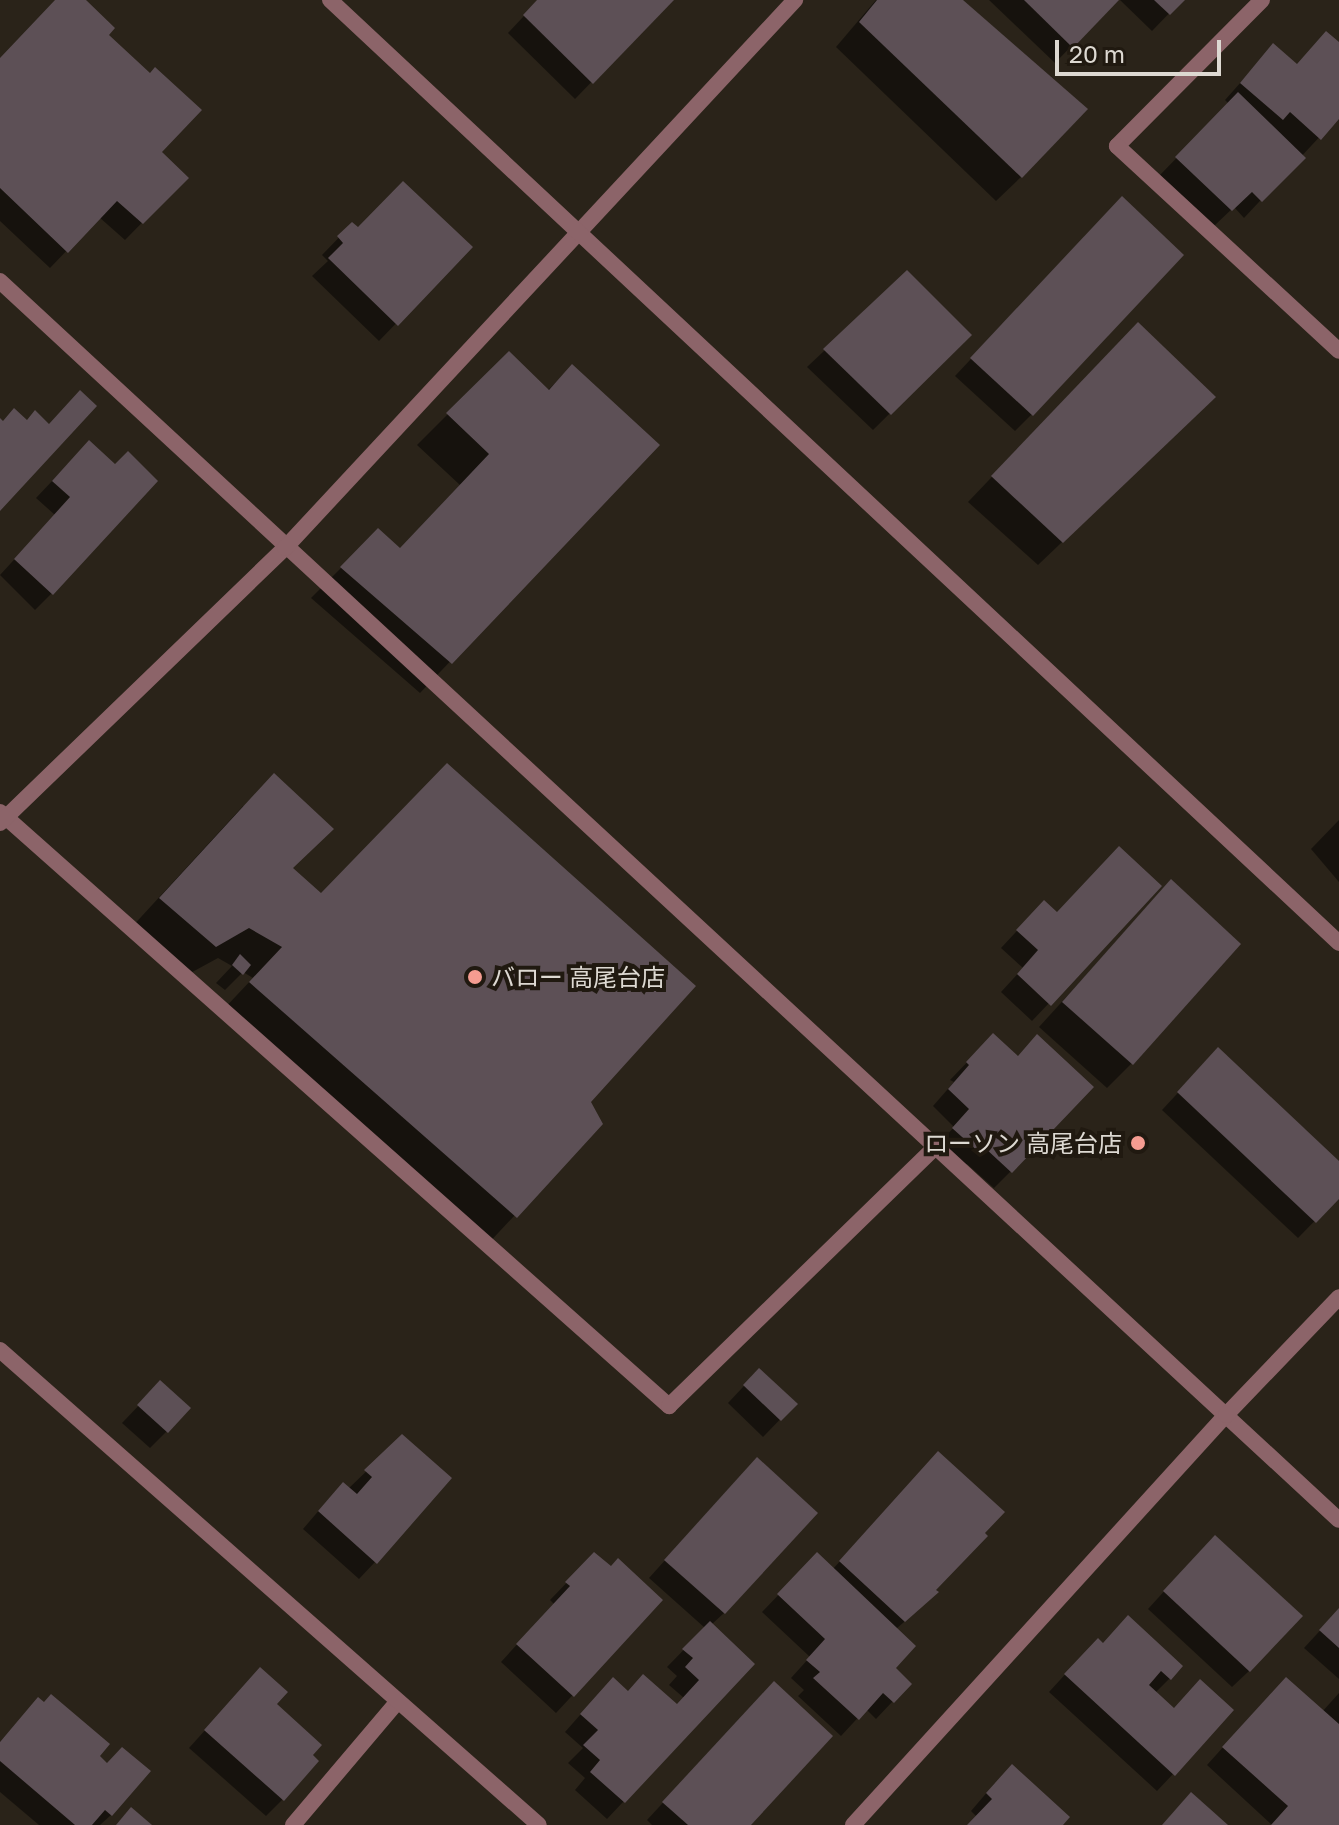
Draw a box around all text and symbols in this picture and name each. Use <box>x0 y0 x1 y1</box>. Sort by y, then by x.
scale bar <box>1059 24 1225 74</box>
text: 20 m <box>1069 39 1125 68</box>
place label: バロー 高尾台店 <box>491 963 665 991</box>
marker: バロー 高尾台店 <box>466 968 484 986</box>
place label: ローソン 高尾台店 <box>924 1129 1122 1157</box>
marker: ローソン 高尾台店 <box>1129 1134 1147 1152</box>

